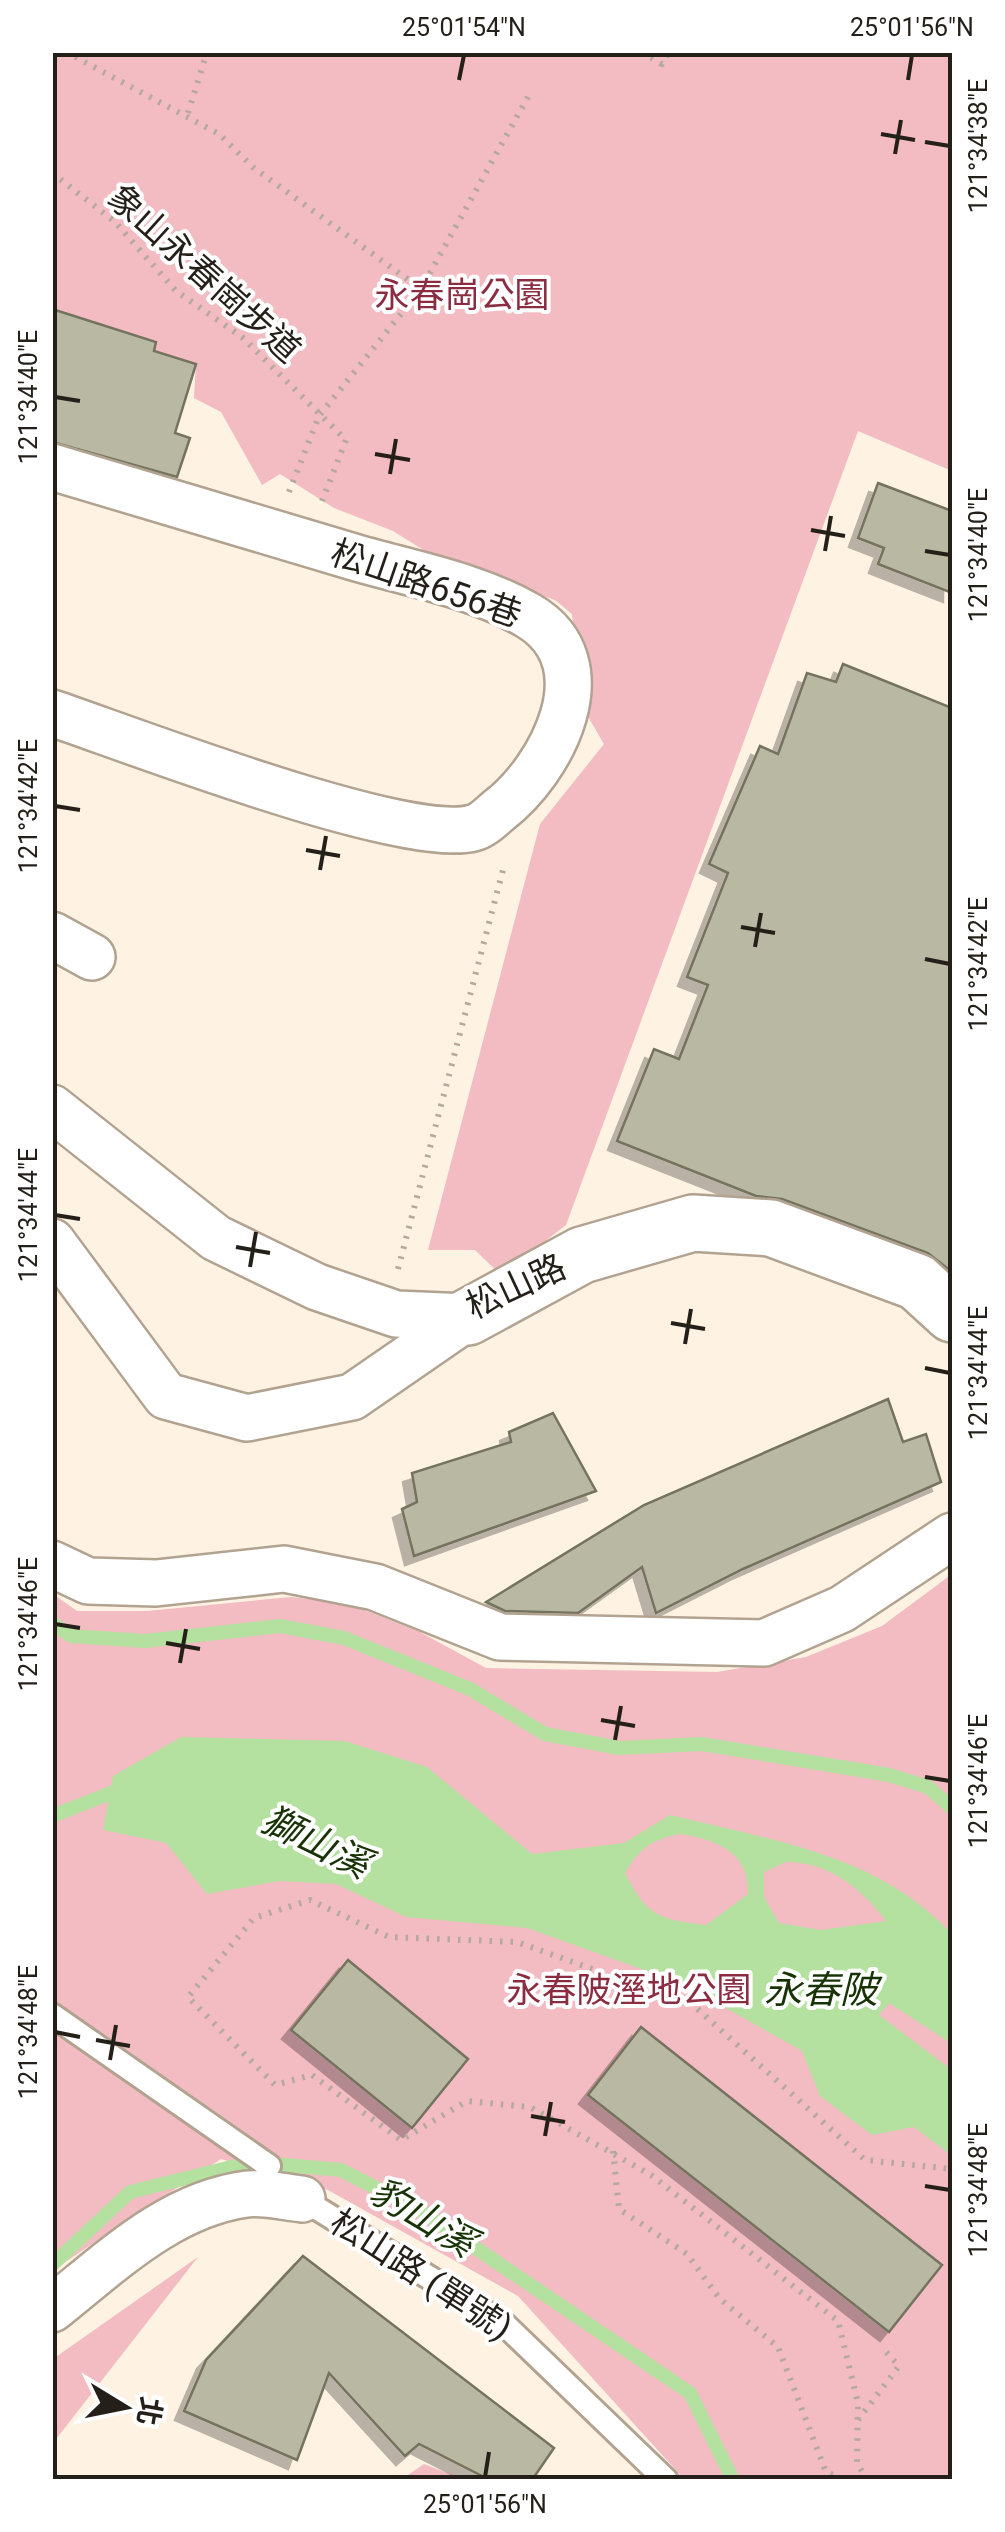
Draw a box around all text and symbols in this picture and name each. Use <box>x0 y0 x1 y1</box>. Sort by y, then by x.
text: 25°01'54"N <box>402 13 526 42</box>
text: 25°01'56"N <box>850 13 974 42</box>
text: 121°34'38"E <box>964 79 993 213</box>
street label: 象山永春崗步道 <box>99 177 309 371</box>
park label: 永春崗公園 <box>374 275 550 316</box>
text: 121°34'40"E <box>14 330 43 464</box>
text: 121°34'40"E <box>964 488 993 622</box>
street label: 松山路656巷 <box>325 532 527 636</box>
text: 121°34'42"E <box>14 739 43 873</box>
text: 121°34'42"E <box>964 897 993 1031</box>
text: 121°34'44"E <box>14 1148 43 1282</box>
street label: 松山路 <box>460 1246 572 1328</box>
text: 121°34'44"E <box>964 1306 993 1440</box>
text: 121°34'46"E <box>14 1557 43 1691</box>
text: 121°34'46"E <box>964 1714 993 1848</box>
water label: 獅山溪 <box>255 1797 381 1889</box>
text: 121°34'48"E <box>14 1965 43 2099</box>
water label: 永春陂 <box>764 1968 883 2012</box>
park label: 永春陂溼地公園 <box>506 1970 752 2011</box>
text: 121°34'48"E <box>964 2123 993 2257</box>
water label: 豹山溪 <box>363 2169 487 2268</box>
street label: 松山路 (單號) <box>323 2201 519 2349</box>
north arrow <box>75 2357 175 2457</box>
text: 北 <box>130 2395 168 2428</box>
text: 25°01'56"N <box>423 2490 547 2519</box>

